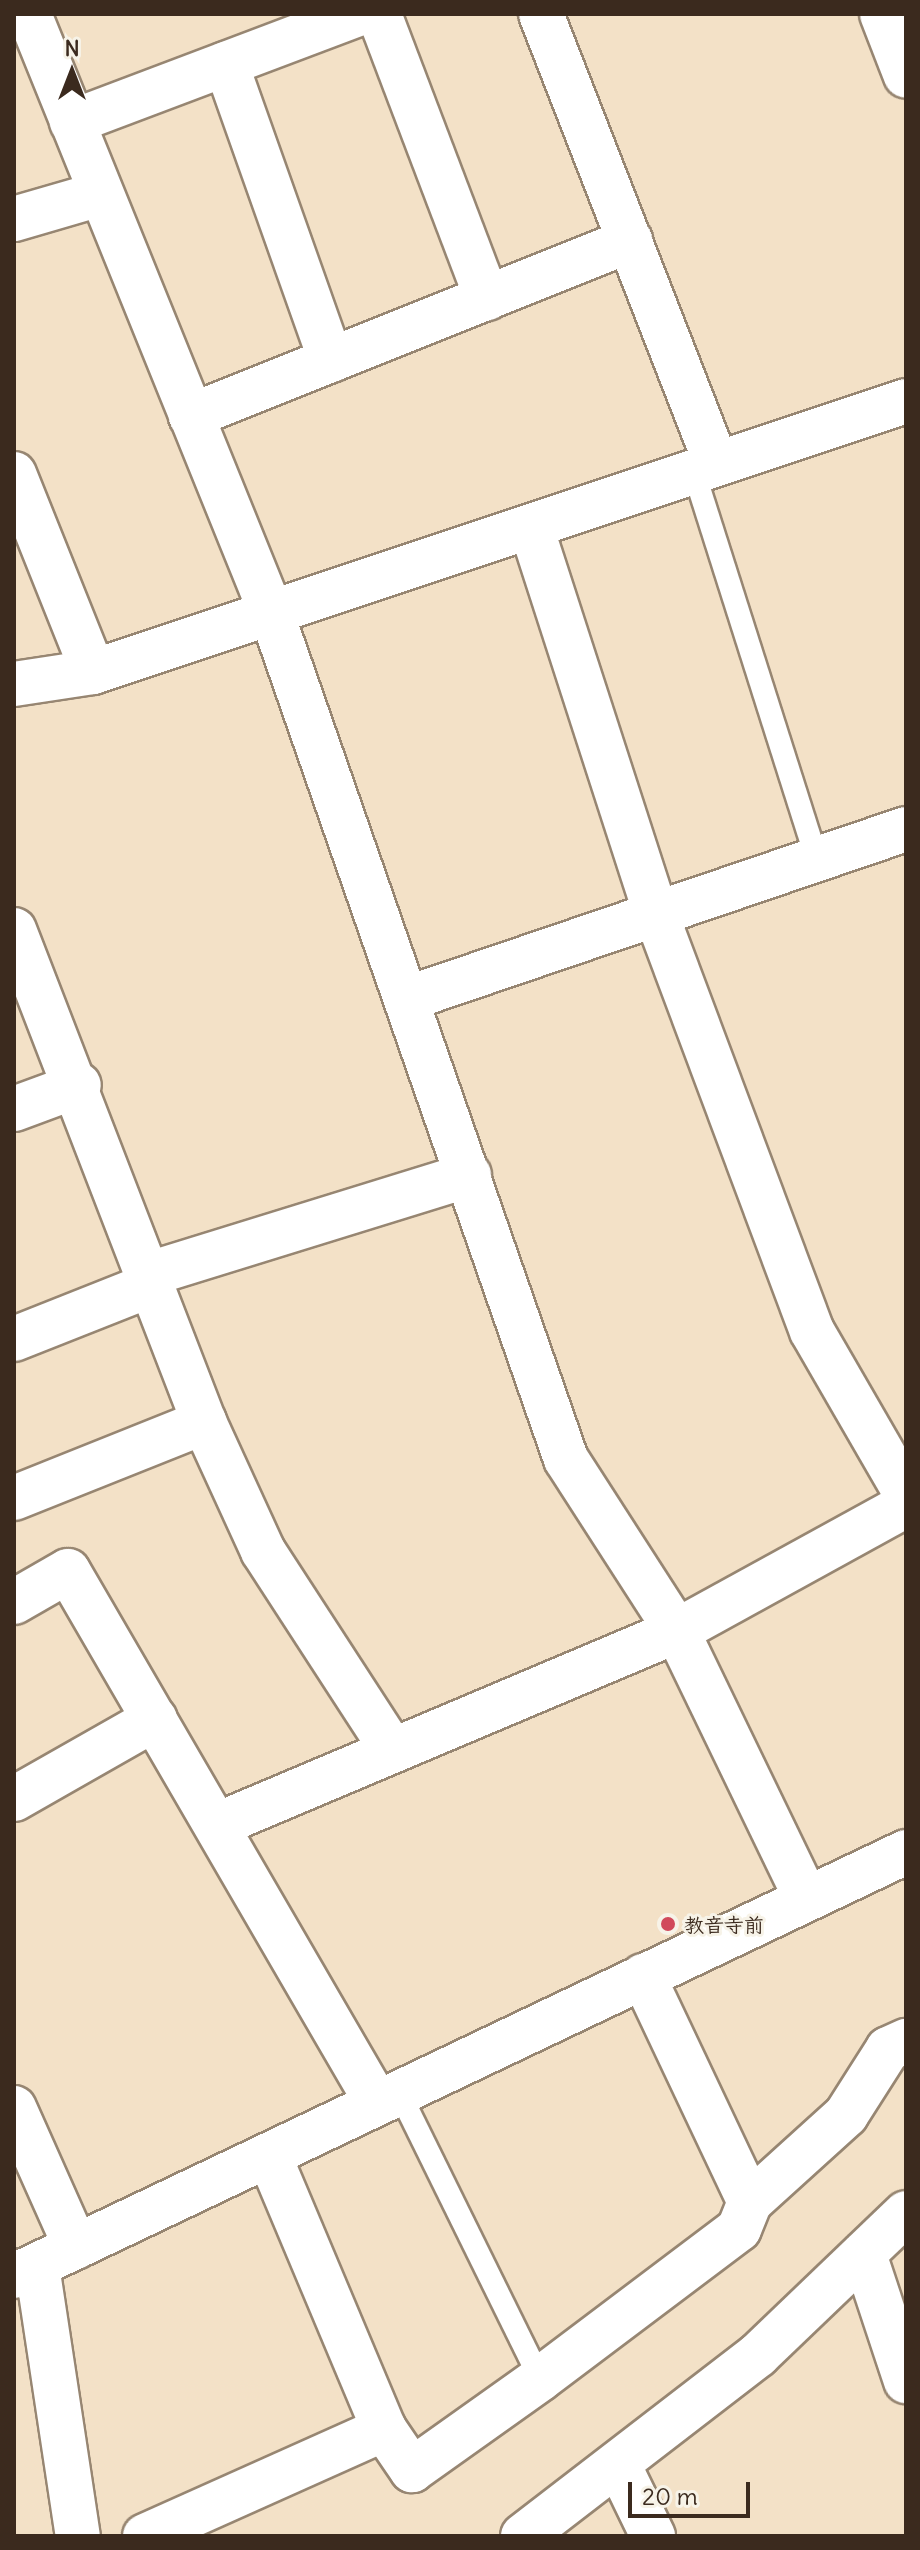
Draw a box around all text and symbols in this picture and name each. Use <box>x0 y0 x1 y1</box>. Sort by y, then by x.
north arrow <box>32 32 112 112</box>
text: N <box>64 34 80 62</box>
place label: 教音寺前 <box>684 1912 764 1936</box>
marker: 教音寺前 <box>659 1915 677 1933</box>
scale bar <box>632 2466 754 2516</box>
text: 20 m <box>642 2481 698 2511</box>

